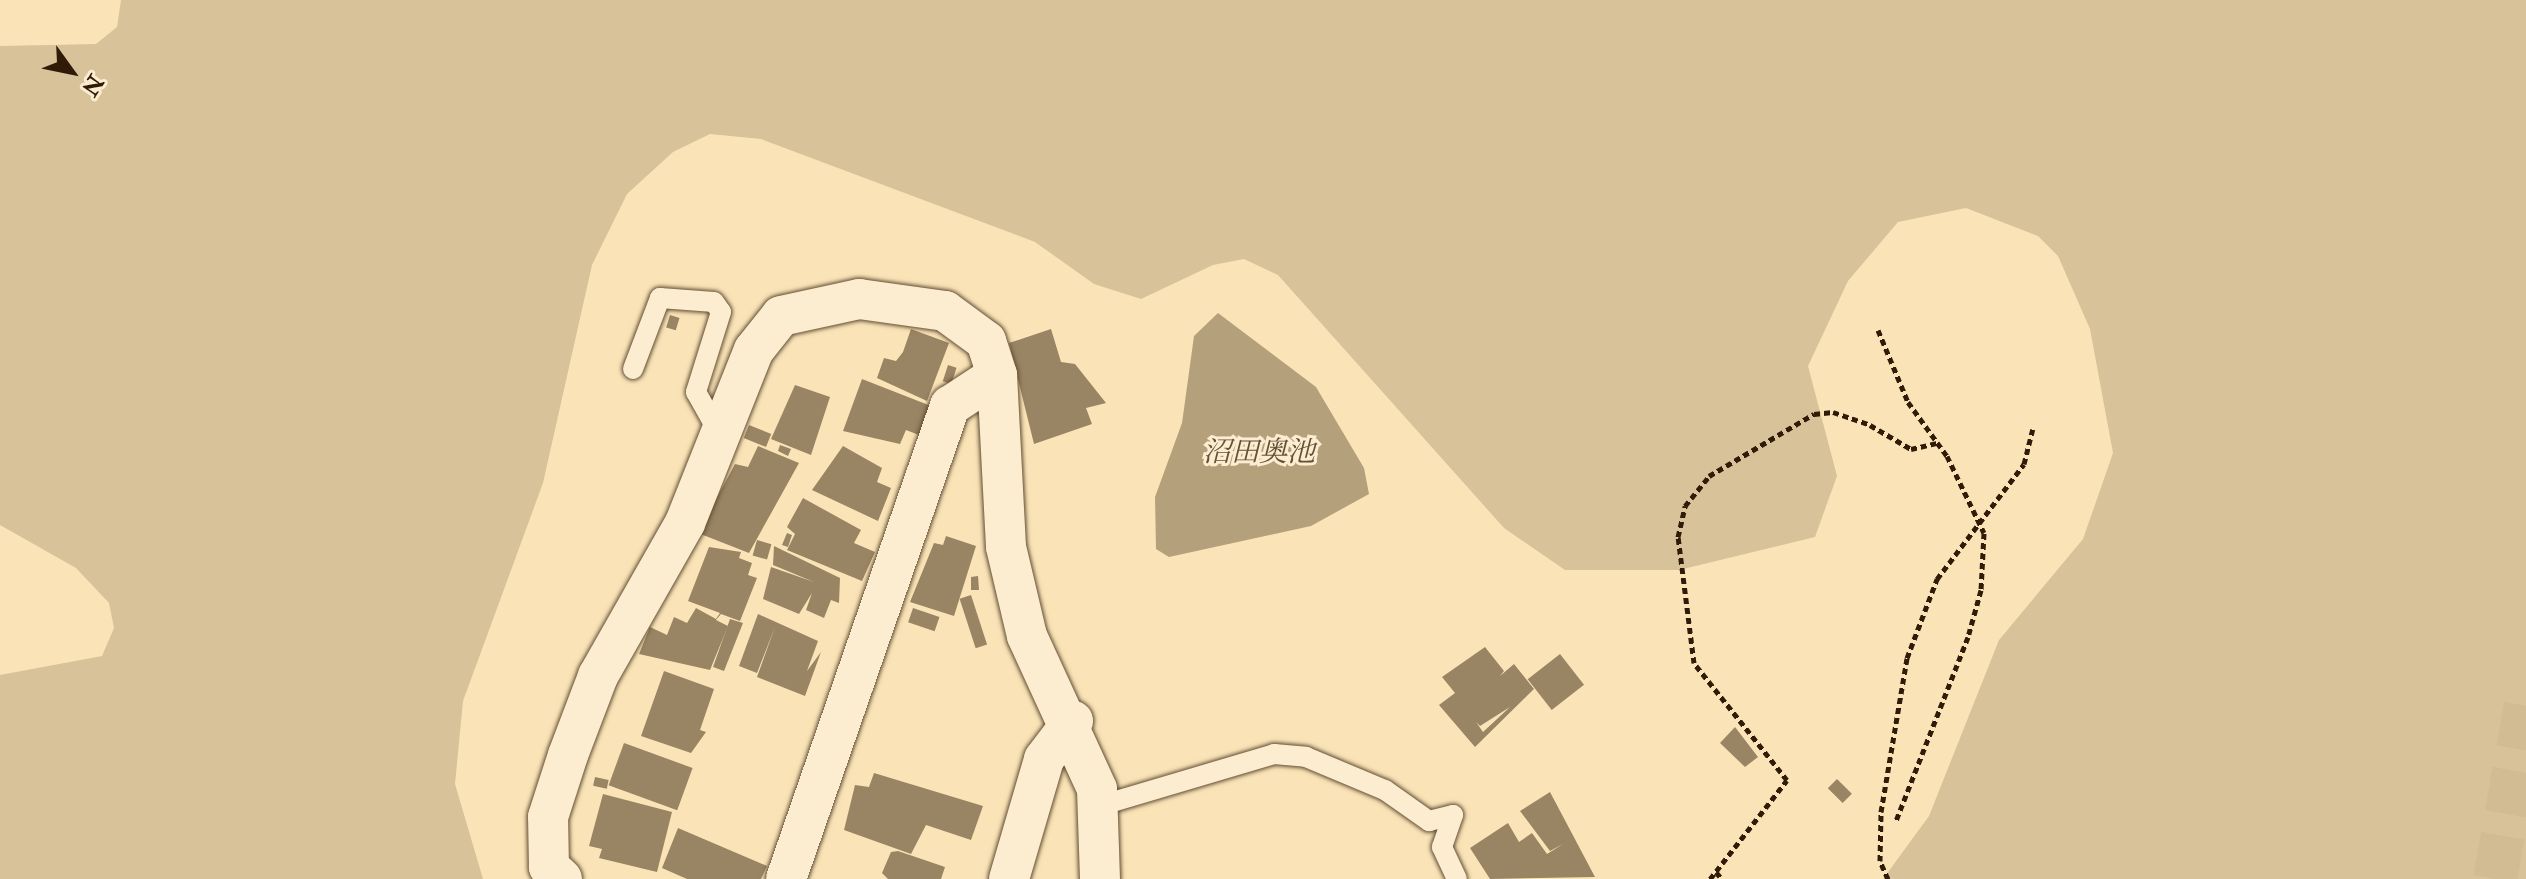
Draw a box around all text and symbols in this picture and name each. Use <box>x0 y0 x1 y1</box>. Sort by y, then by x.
north arrow <box>32 32 112 112</box>
text: N <box>75 69 109 101</box>
water label: 沼田奥池 <box>1203 436 1315 470</box>

